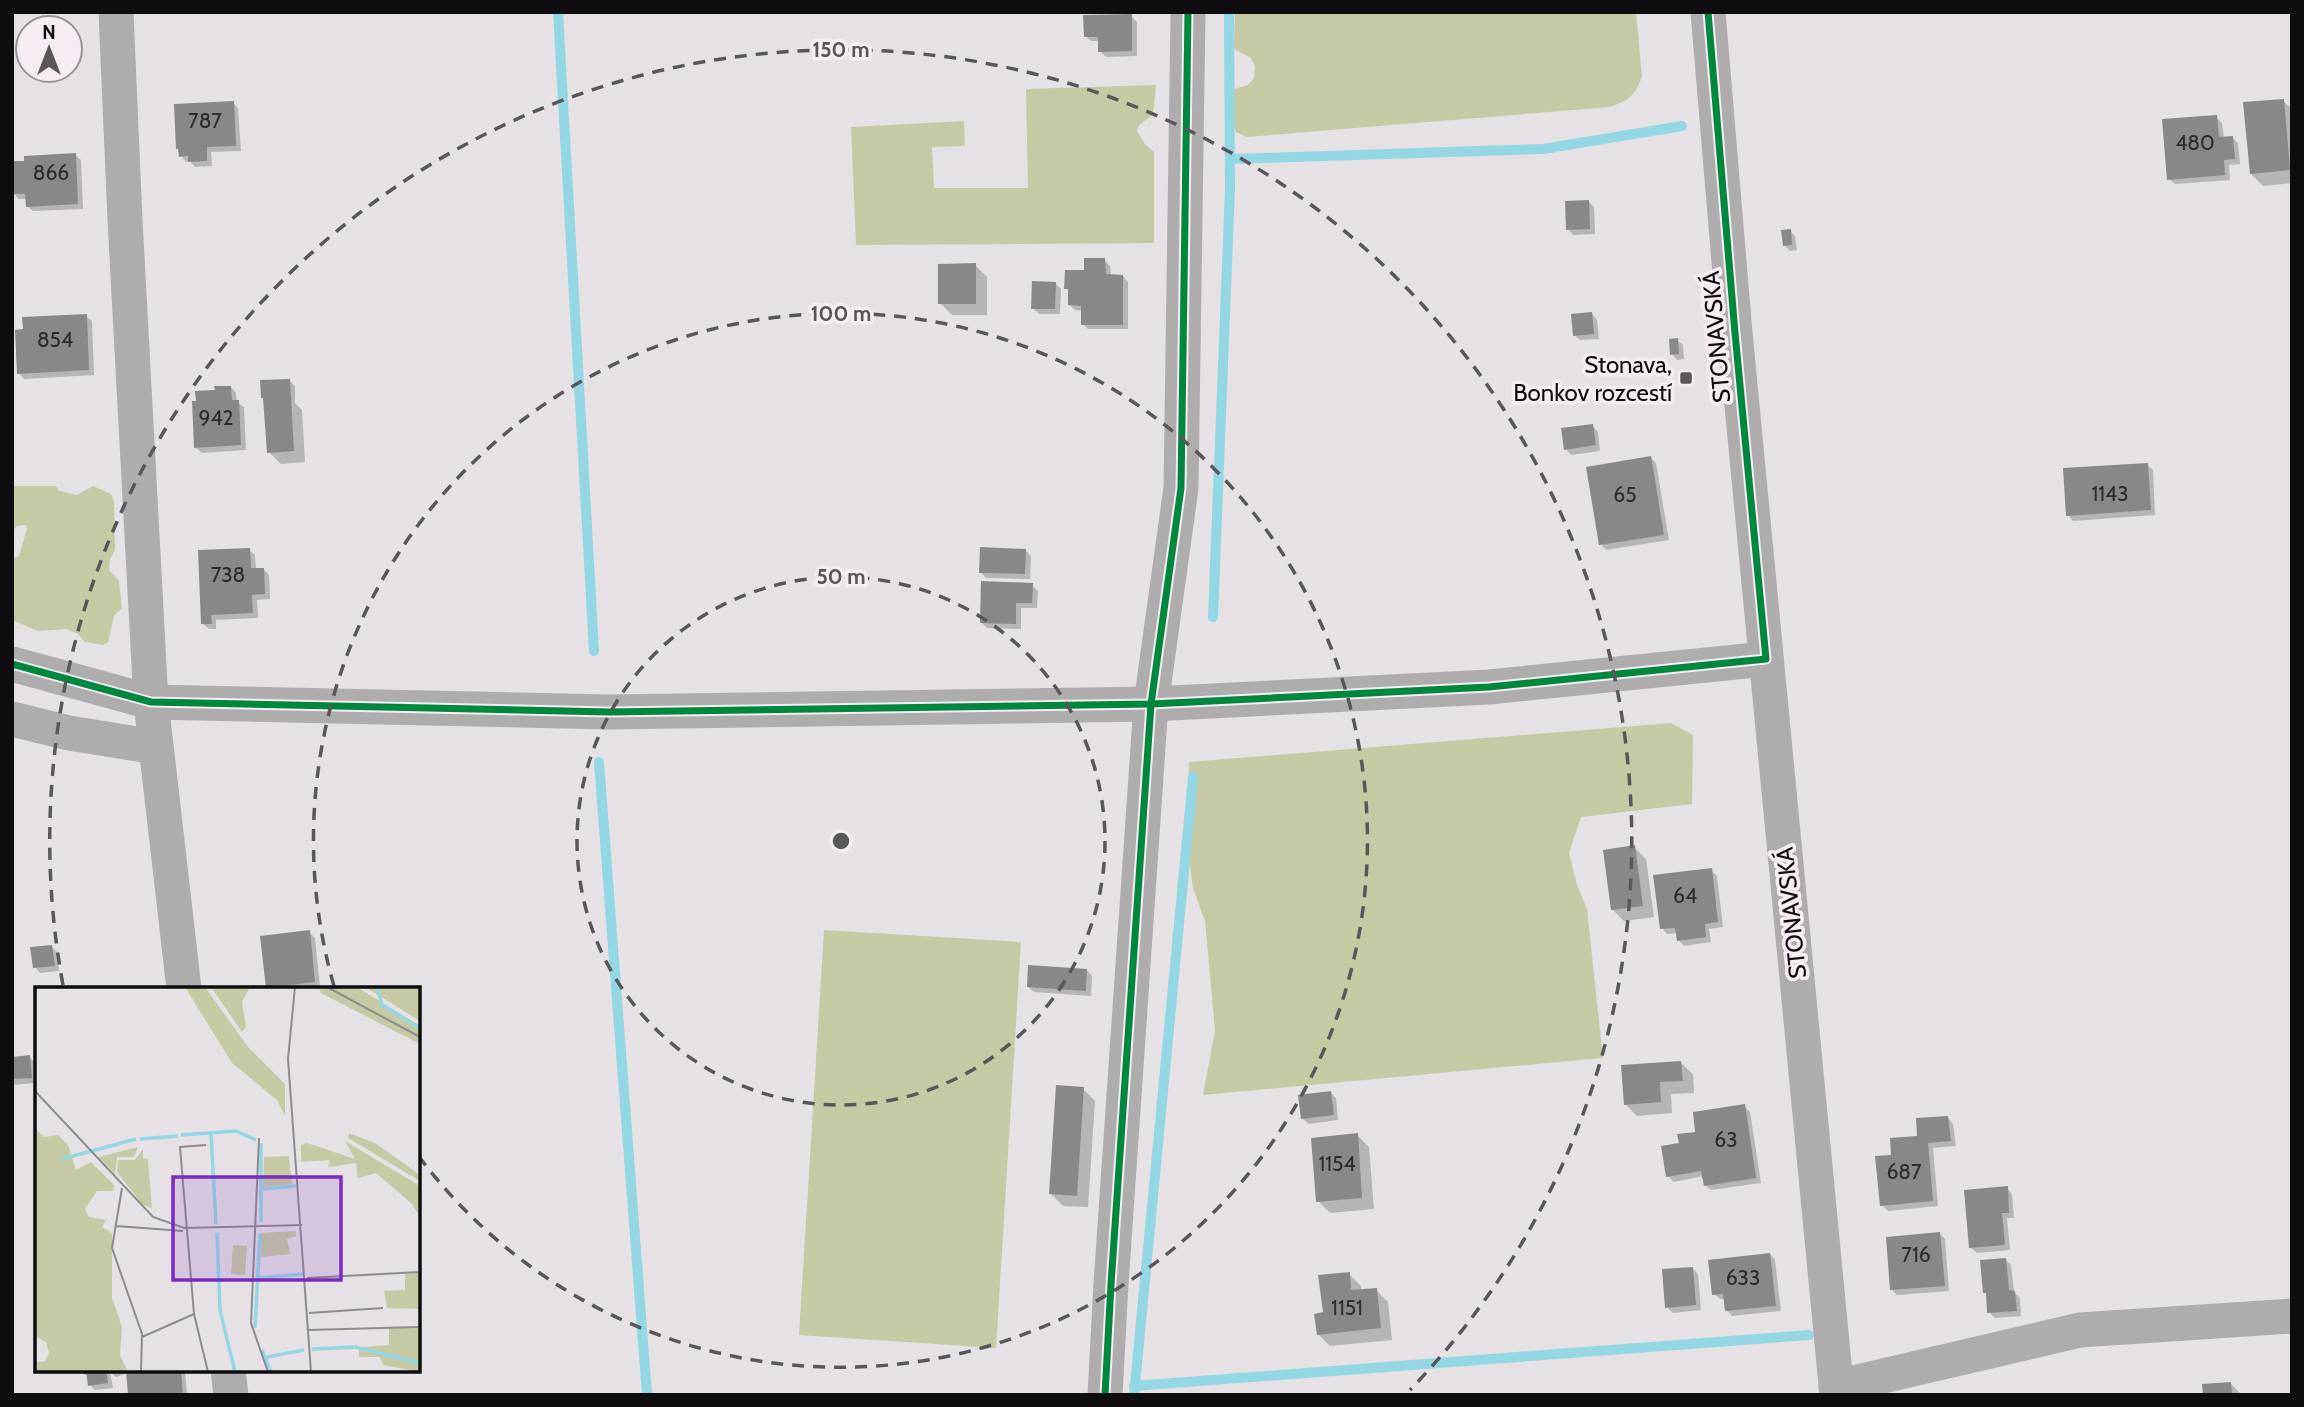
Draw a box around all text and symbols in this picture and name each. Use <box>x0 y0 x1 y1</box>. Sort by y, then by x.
north arrow <box>14 14 84 84</box>
text: N <box>42 21 56 44</box>
text: 150 m <box>813 37 869 62</box>
house number: 787 <box>188 108 222 133</box>
house number: 480 <box>2175 130 2215 155</box>
house number: 866 <box>33 160 69 185</box>
street label: STONAVSKÁ <box>1696 270 1736 404</box>
text: 100 m <box>811 301 871 326</box>
house number: 854 <box>37 327 73 352</box>
place label: Stonava, Bonkov rozcestí <box>1513 350 1672 407</box>
marker: Stonava, Bonkov rozcestí <box>1678 370 1694 386</box>
house number: 942 <box>198 405 234 430</box>
house number: 1143 <box>2091 481 2129 506</box>
house number: 65 <box>1613 482 1637 507</box>
house number: 738 <box>211 562 245 587</box>
text: 50 m <box>816 564 866 589</box>
centre of rings <box>829 829 853 853</box>
street label: STONAVSKÁ <box>1770 846 1812 980</box>
house number: 64 <box>1673 883 1697 908</box>
inset map <box>35 987 420 1372</box>
house number: 63 <box>1714 1127 1738 1152</box>
house number: 1154 <box>1318 1151 1356 1176</box>
house number: 687 <box>1886 1159 1922 1184</box>
house number: 716 <box>1901 1242 1931 1267</box>
house number: 633 <box>1726 1265 1760 1290</box>
house number: 1151 <box>1331 1295 1363 1320</box>

